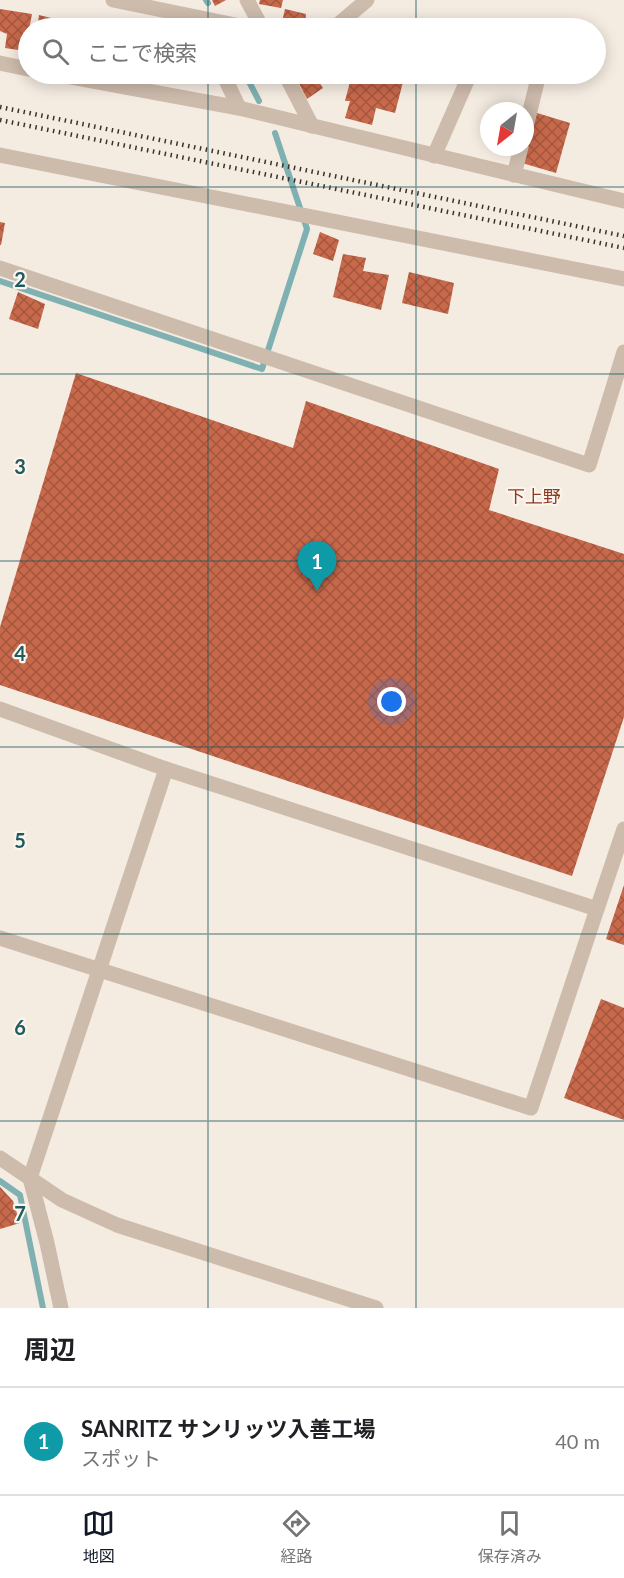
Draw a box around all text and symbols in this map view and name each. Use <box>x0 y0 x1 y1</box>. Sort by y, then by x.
search box <box>18 18 606 84</box>
icon: search <box>39 35 72 68</box>
text: ここで検索 <box>87 39 197 66</box>
north arrow <box>480 102 534 156</box>
text: 2 <box>14 267 26 291</box>
text: 3 <box>14 454 26 478</box>
district label: 下上野 <box>507 485 561 507</box>
pin: 1 <box>298 542 336 591</box>
text: 4 <box>14 641 26 665</box>
your location <box>377 687 406 716</box>
text: 5 <box>14 828 26 852</box>
text: 6 <box>14 1015 26 1039</box>
text: 7 <box>14 1201 26 1225</box>
text: 周辺 <box>24 1333 76 1365</box>
text: SANRITZ サンリッツ入善工場 <box>81 1415 376 1442</box>
text: 1 <box>38 1429 49 1453</box>
text: 40 m <box>555 1429 600 1453</box>
text: スポット <box>81 1446 161 1470</box>
tab: 地図 <box>82 1507 115 1567</box>
tab: 経路 <box>280 1507 313 1567</box>
tab: 保存済み <box>478 1507 542 1567</box>

